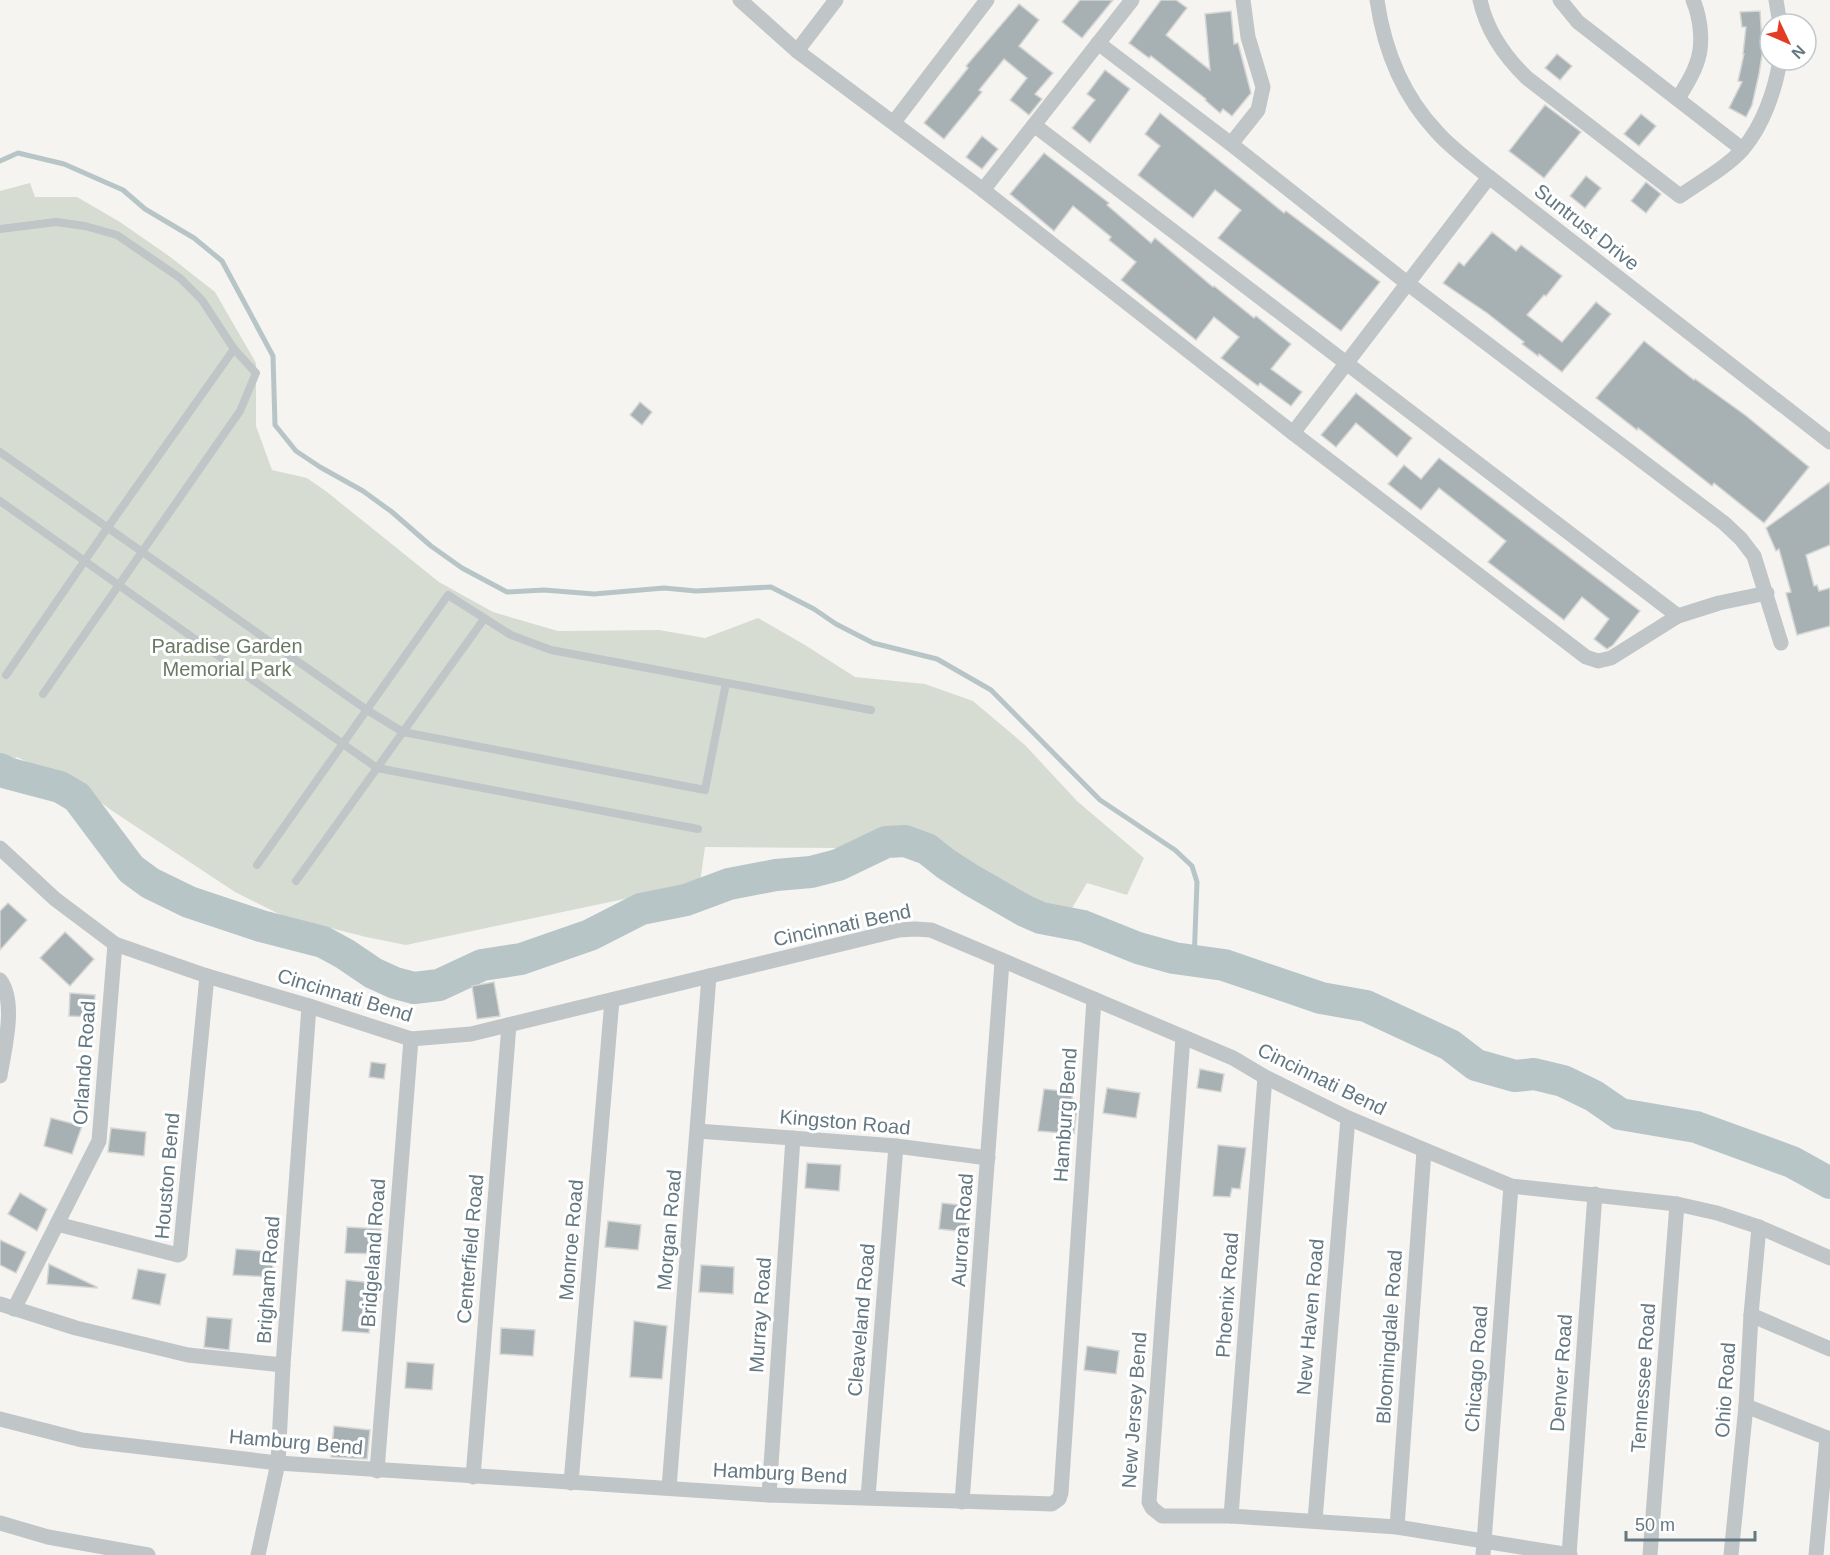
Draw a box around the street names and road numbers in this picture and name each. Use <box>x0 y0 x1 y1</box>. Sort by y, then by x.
street label: Suntrust Drive <box>1530 179 1644 275</box>
street label: Cincinnati Bend <box>771 900 913 950</box>
street label: Cincinnati Bend <box>275 964 415 1026</box>
street label: Orlando Road <box>69 1000 99 1126</box>
street label: Cincinnati Bend <box>1254 1038 1390 1120</box>
street label: Hamburg Bend <box>1049 1047 1081 1183</box>
street label: Kingston Road <box>779 1105 911 1139</box>
street label: Houston Bend <box>151 1112 183 1240</box>
street label: Morgan Road <box>653 1169 685 1291</box>
street label: Centerfield Road <box>453 1173 487 1325</box>
street label: Aurora Road <box>947 1173 977 1287</box>
street label: Bridgeland Road <box>357 1178 389 1328</box>
street label: Monroe Road <box>555 1179 587 1301</box>
street label: Brigham Road <box>253 1215 283 1345</box>
street label: Phoenix Road <box>1212 1232 1242 1358</box>
street label: New Haven Road <box>1292 1238 1328 1396</box>
street label: Cleaveland Road <box>843 1243 879 1397</box>
street label: Bloomingdale Road <box>1372 1249 1406 1425</box>
street label: Murray Road <box>745 1257 775 1373</box>
street label: Tennessee Road <box>1627 1302 1659 1454</box>
street label: Chicago Road <box>1461 1305 1491 1433</box>
street label: Denver Road <box>1546 1313 1576 1433</box>
street label: New Jersey Bend <box>1118 1331 1150 1489</box>
street label: Ohio Road <box>1711 1342 1739 1438</box>
street label: Hamburg Bend <box>228 1425 364 1459</box>
street label: Hamburg Bend <box>712 1458 848 1488</box>

